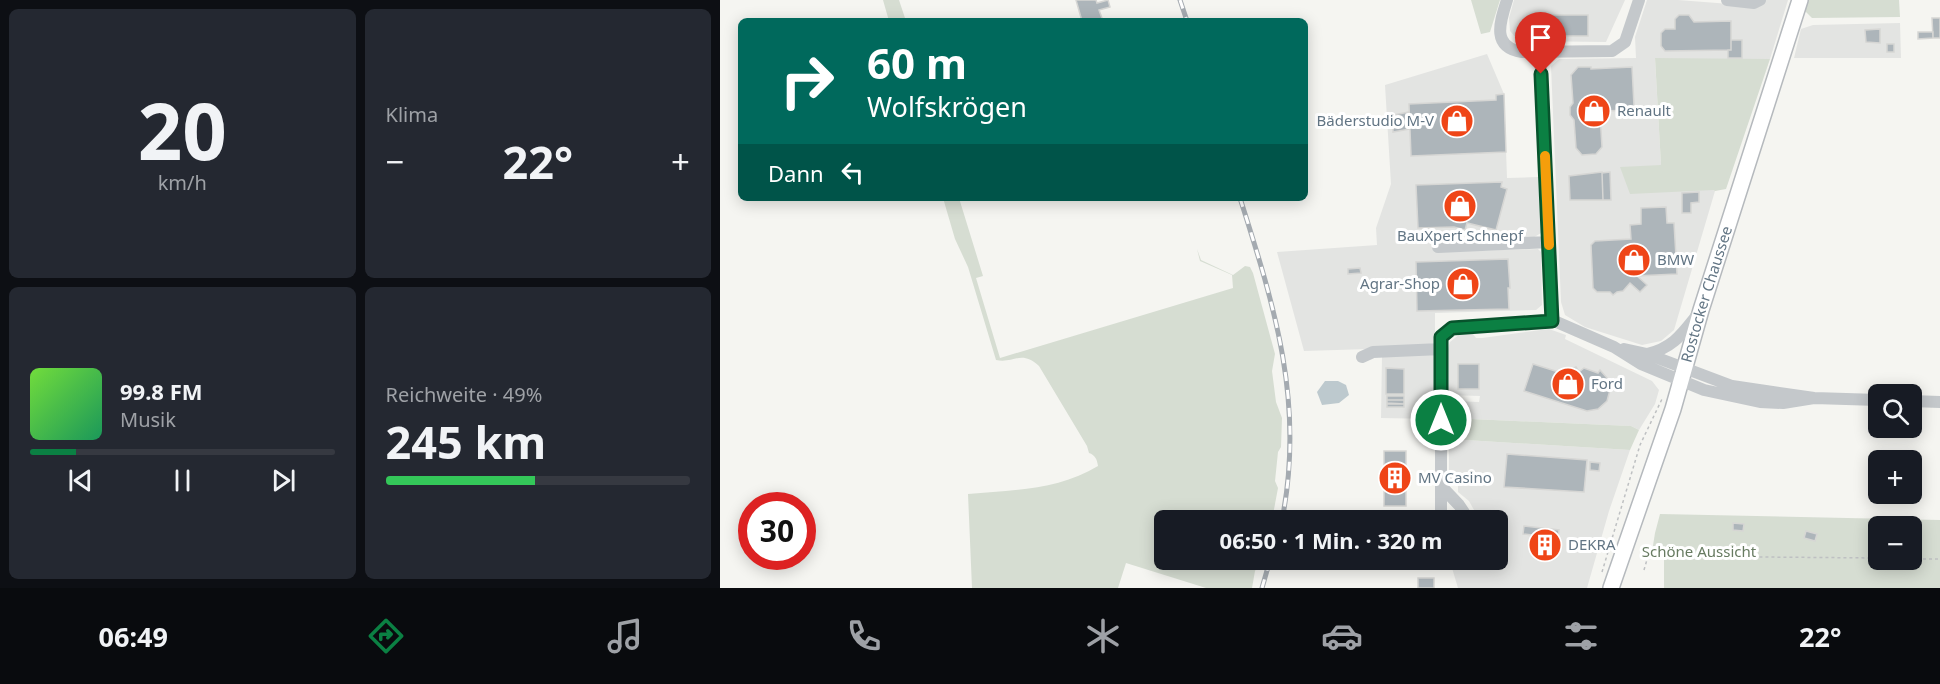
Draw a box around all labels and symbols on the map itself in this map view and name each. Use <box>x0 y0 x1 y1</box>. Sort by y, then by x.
pin <box>1515 12 1566 74</box>
shop icon: Renault <box>1576 93 1612 129</box>
place label: Renault <box>1617 100 1672 120</box>
shop icon: Bäderstudio M-V <box>1439 103 1475 139</box>
place label: Bäderstudio M-V <box>1317 110 1434 130</box>
shop icon: BauXpert Schnepf <box>1442 188 1478 224</box>
street label: Rostocker Chaussee <box>1676 223 1736 365</box>
place label: BauXpert Schnepf <box>1397 225 1524 245</box>
shop icon: BMW <box>1616 242 1652 278</box>
place label: BMW <box>1657 249 1694 269</box>
shop icon: Agrar-Shop <box>1445 266 1481 302</box>
place label: Agrar-Shop <box>1360 273 1440 293</box>
shop icon: Ford <box>1550 366 1586 402</box>
place label: Ford <box>1591 373 1623 393</box>
position arrow <box>1409 388 1473 452</box>
building icon: MV Casino <box>1377 460 1413 496</box>
place label: MV Casino <box>1418 467 1492 487</box>
speed limit sign: 30 <box>738 492 816 570</box>
building icon: DEKRA <box>1527 527 1563 563</box>
place label: DEKRA <box>1568 534 1616 554</box>
park label: Schöne Aussicht <box>1642 541 1757 561</box>

